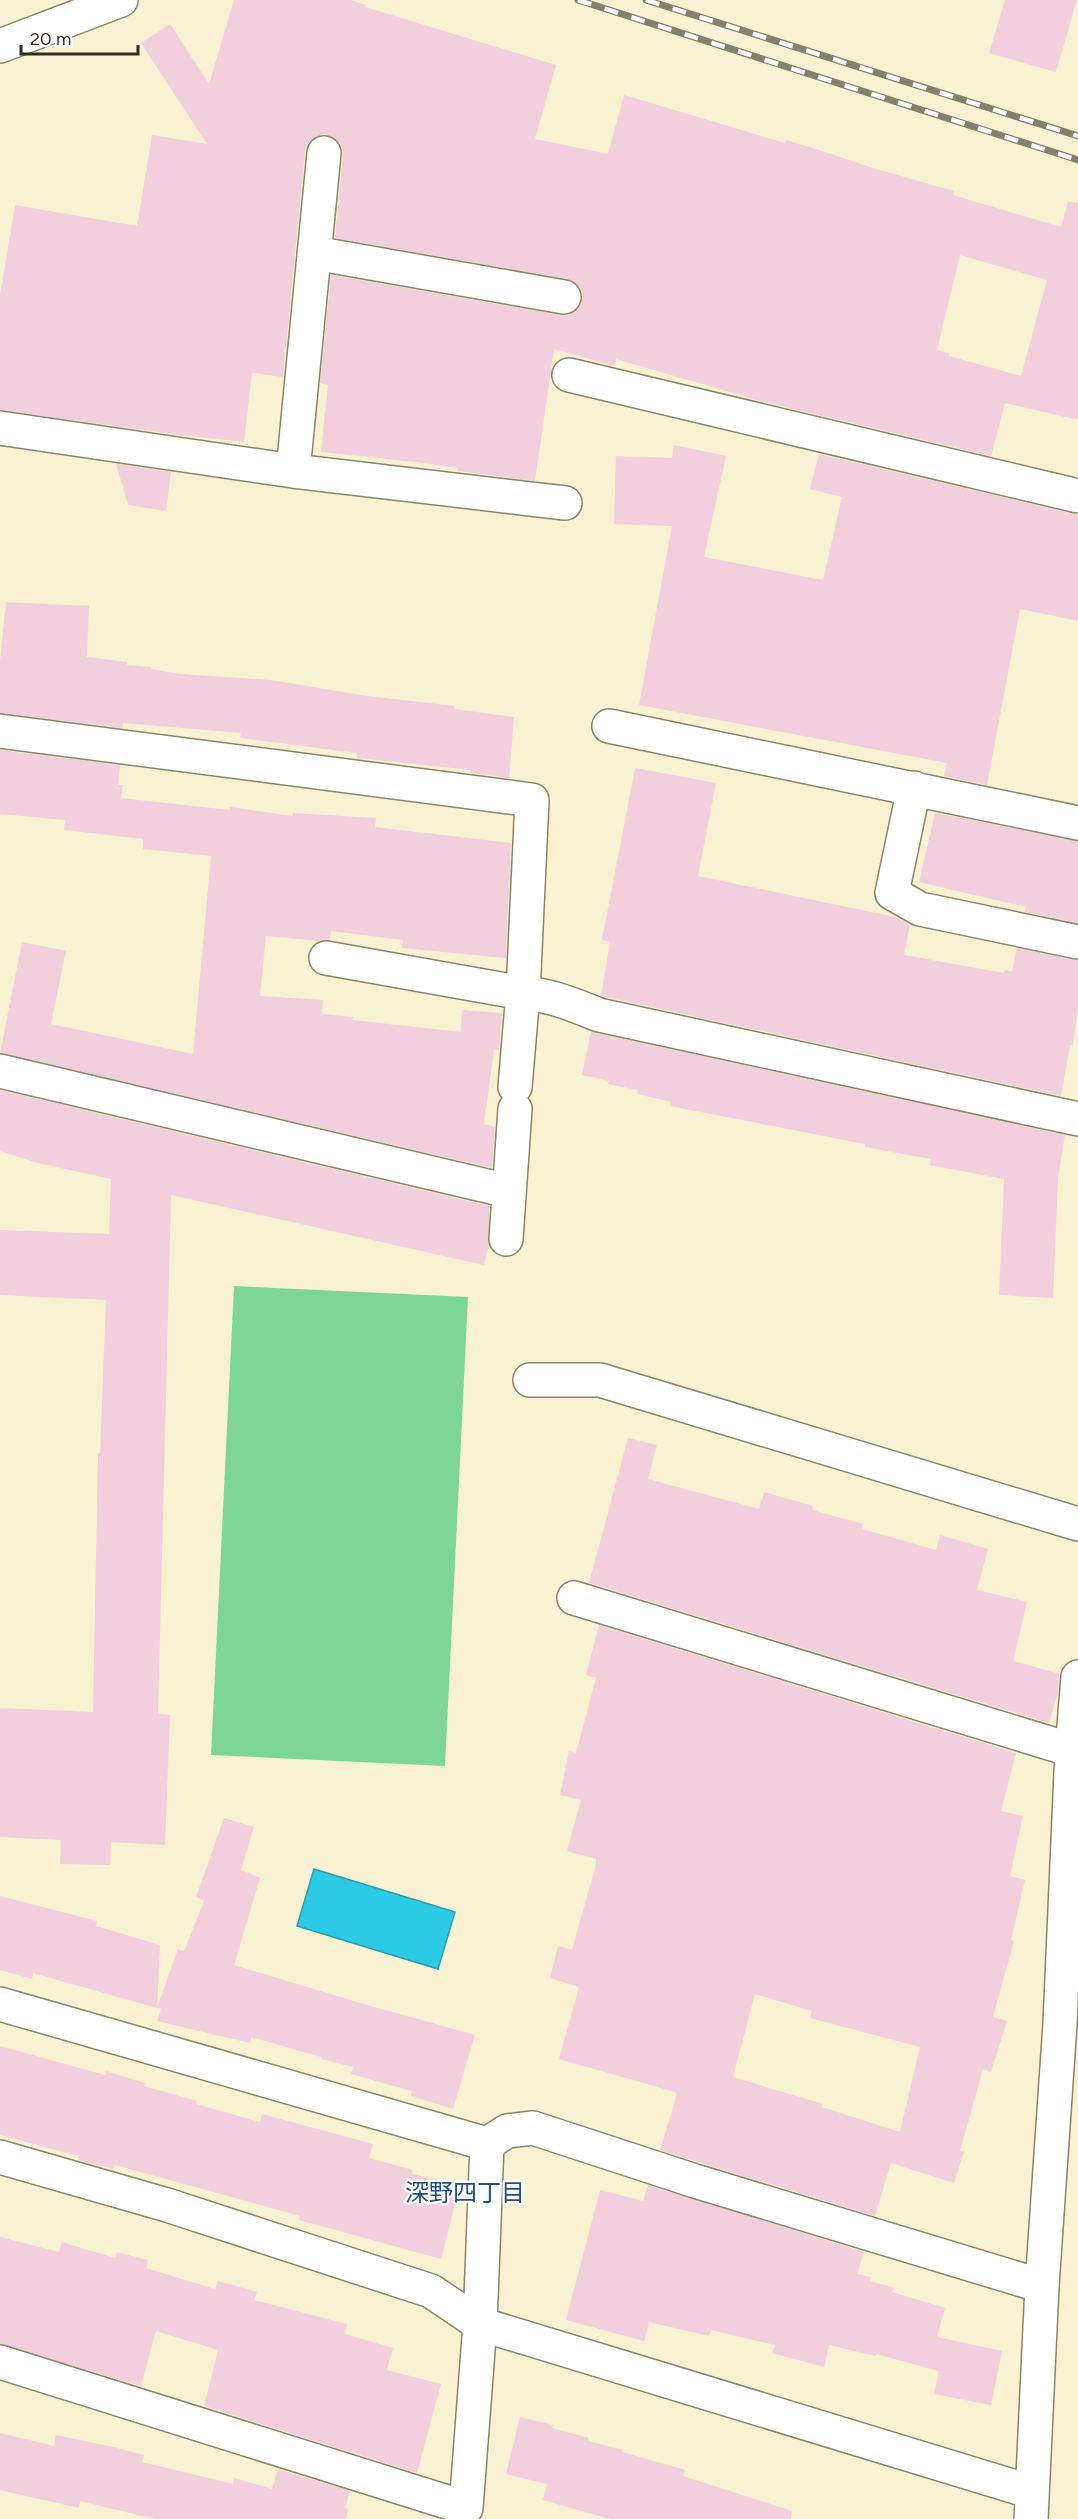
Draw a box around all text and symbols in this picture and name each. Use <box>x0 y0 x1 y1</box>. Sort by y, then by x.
scale bar <box>21 18 138 56</box>
text: 20 m <box>30 28 71 50</box>
district label: 深野四丁目 <box>405 2178 525 2207</box>

